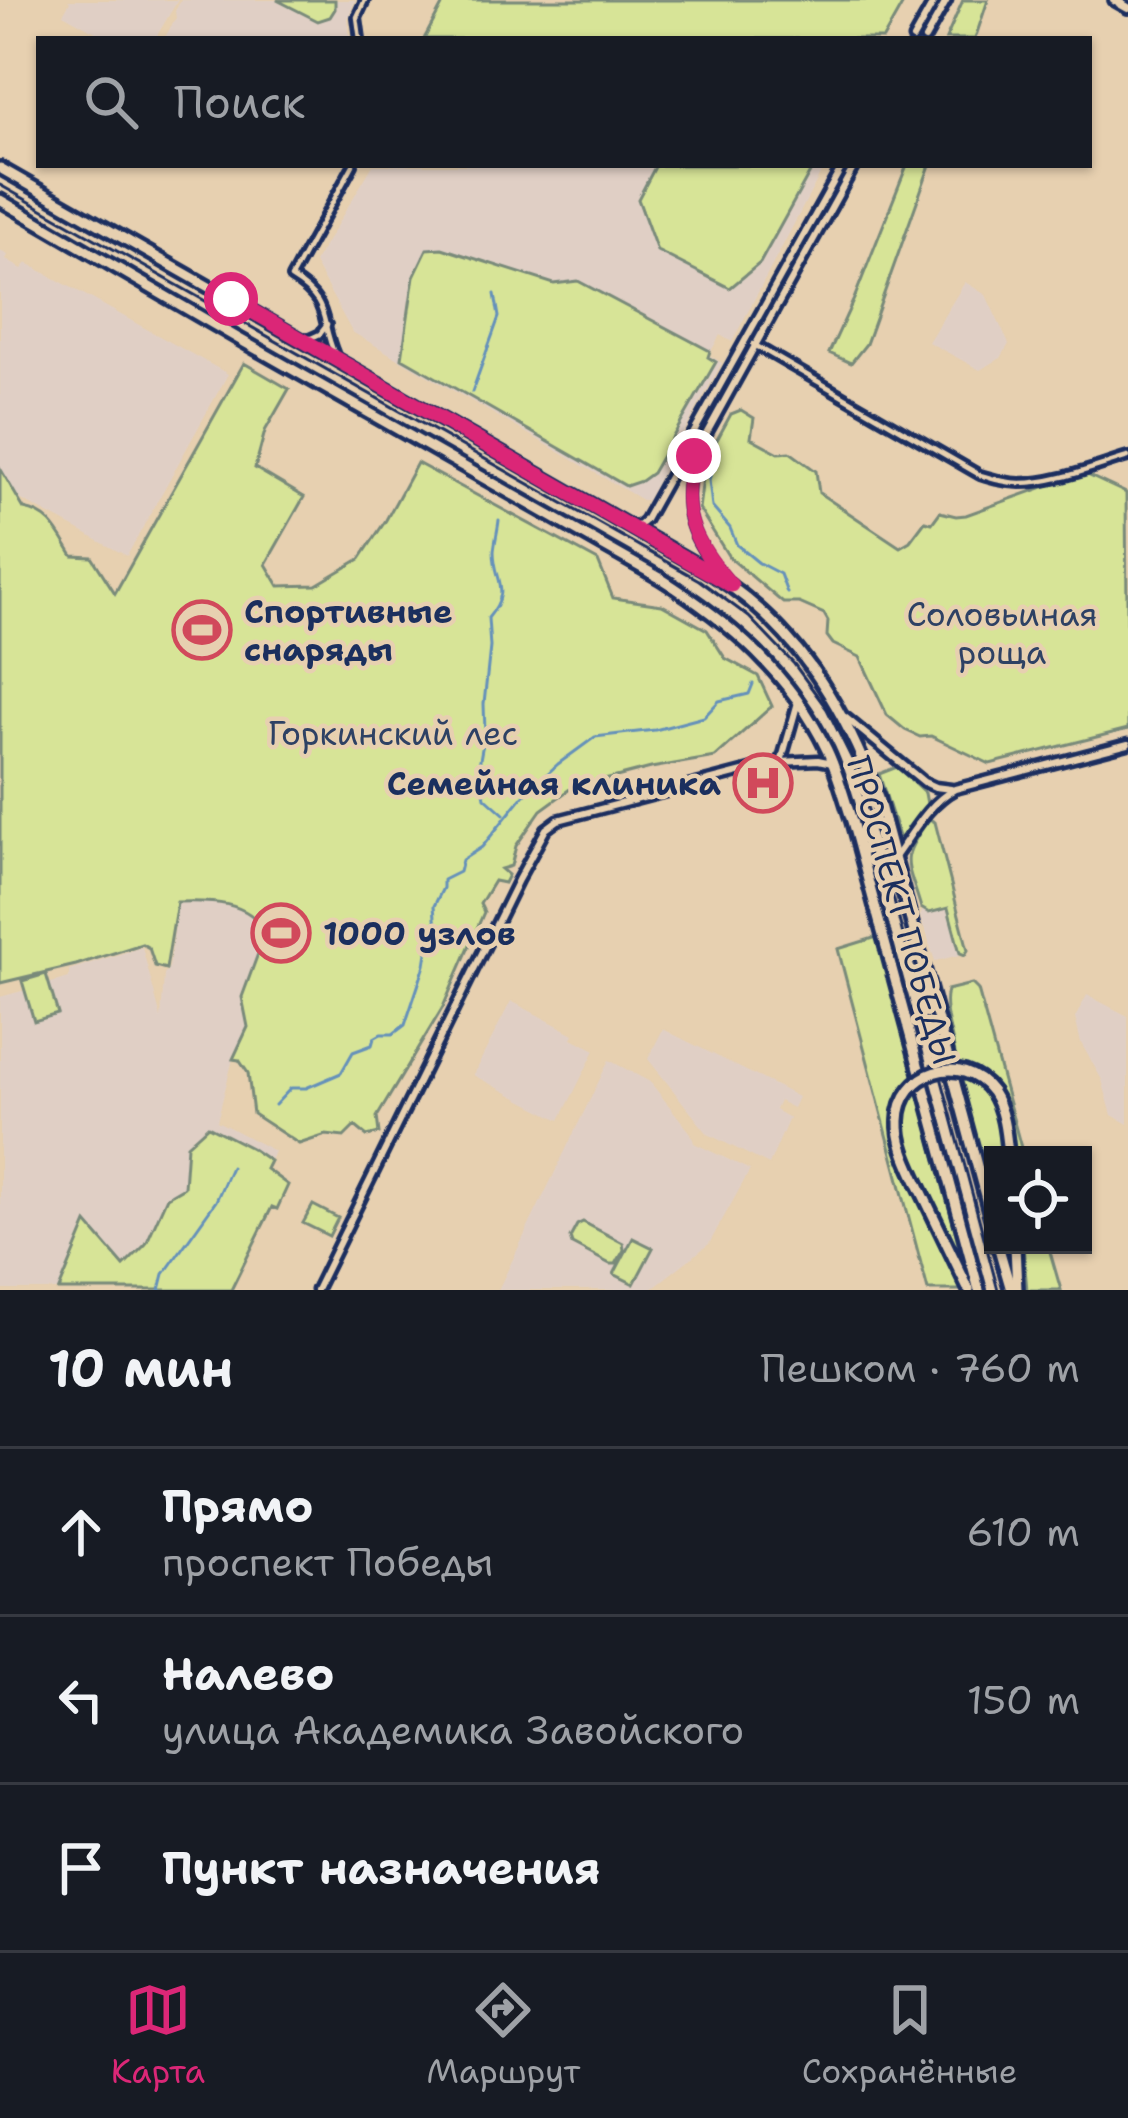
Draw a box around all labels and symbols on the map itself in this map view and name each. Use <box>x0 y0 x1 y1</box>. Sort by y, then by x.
route start <box>204 272 258 326</box>
route end <box>667 429 721 483</box>
place label: Спортивные снаряды <box>244 589 453 672</box>
park label: Соловьиная роща <box>906 592 1098 675</box>
sports icon: Спортивные снаряды <box>171 599 233 661</box>
park label: Горкинский лес <box>268 711 518 756</box>
street label: ПРОСПЕКТ ПОБЕДЫ <box>836 751 967 1069</box>
hospital icon: Семейная клиника <box>732 752 794 814</box>
place label: Семейная клиника <box>387 761 721 806</box>
sports icon: 1000 узлов <box>250 902 312 964</box>
place label: 1000 узлов <box>323 911 516 956</box>

